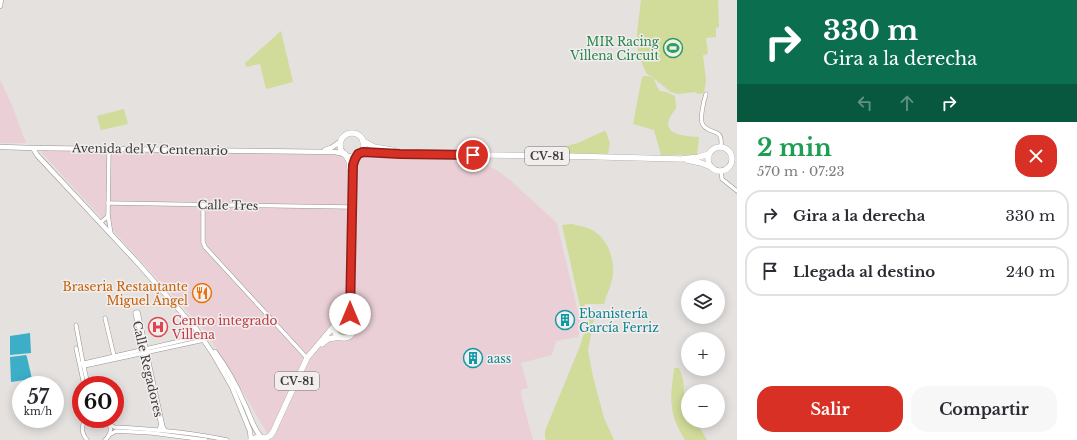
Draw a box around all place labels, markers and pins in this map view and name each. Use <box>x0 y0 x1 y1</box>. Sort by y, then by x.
place label: MIR Racing Villena Circuit <box>569 34 660 63</box>
sports icon: MIR Racing Villena Circuit <box>662 37 684 59</box>
pin <box>456 138 490 172</box>
place label: Braseria Restautante Miguel Ángel <box>63 279 188 308</box>
restaurant icon: Braseria Restautante Miguel Ángel <box>191 282 213 304</box>
place label: Ebanistería García Ferriz <box>579 306 659 335</box>
building icon: Ebanistería García Ferriz <box>554 309 576 331</box>
place label: Centro integrado Villena <box>171 313 278 342</box>
hospital icon: Centro integrado Villena <box>147 316 169 338</box>
building icon: aass <box>462 347 484 369</box>
place label: aass <box>487 351 511 366</box>

